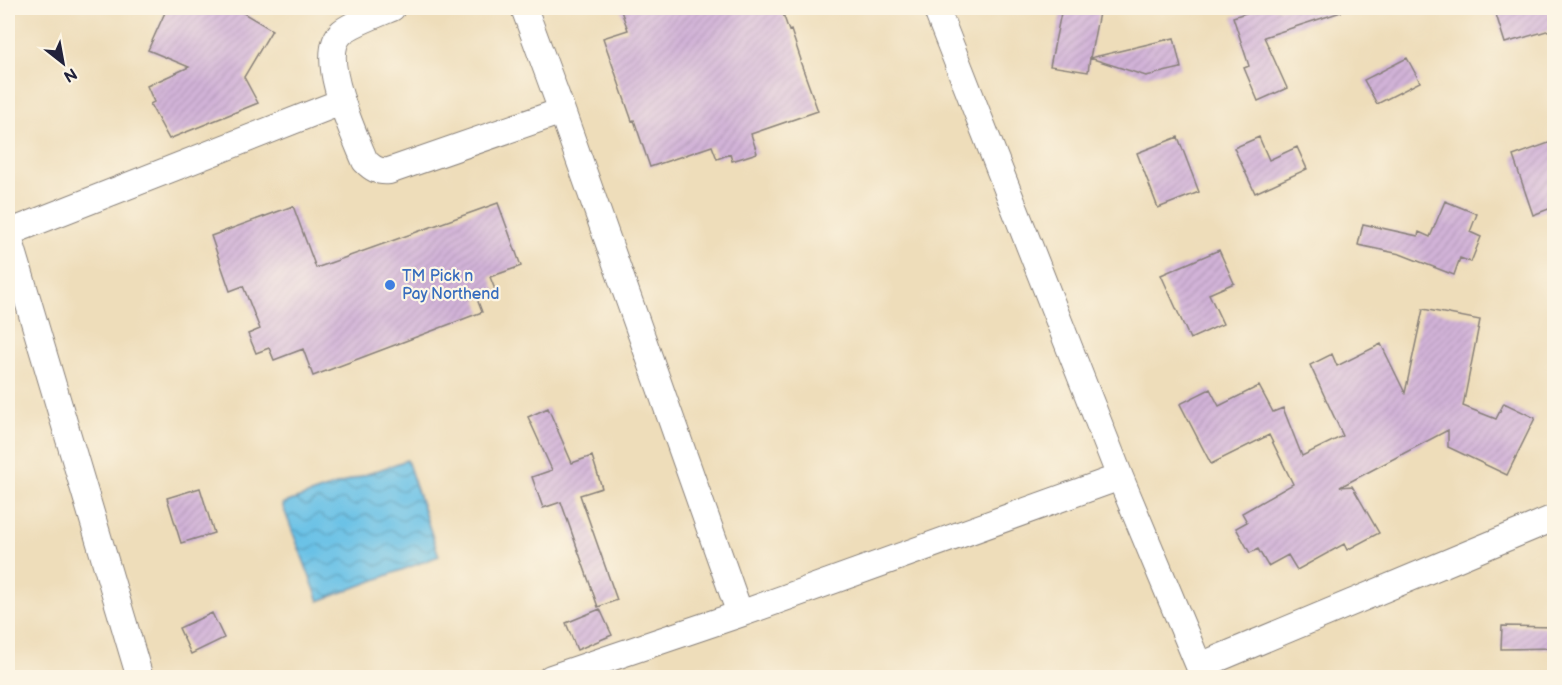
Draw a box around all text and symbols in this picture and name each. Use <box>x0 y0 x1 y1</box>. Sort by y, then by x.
north arrow <box>33 33 93 93</box>
text: N <box>60 63 80 86</box>
place label: TM Pick n Pay Northend <box>402 267 500 304</box>
marker: TM Pick n Pay Northend <box>383 278 397 292</box>

